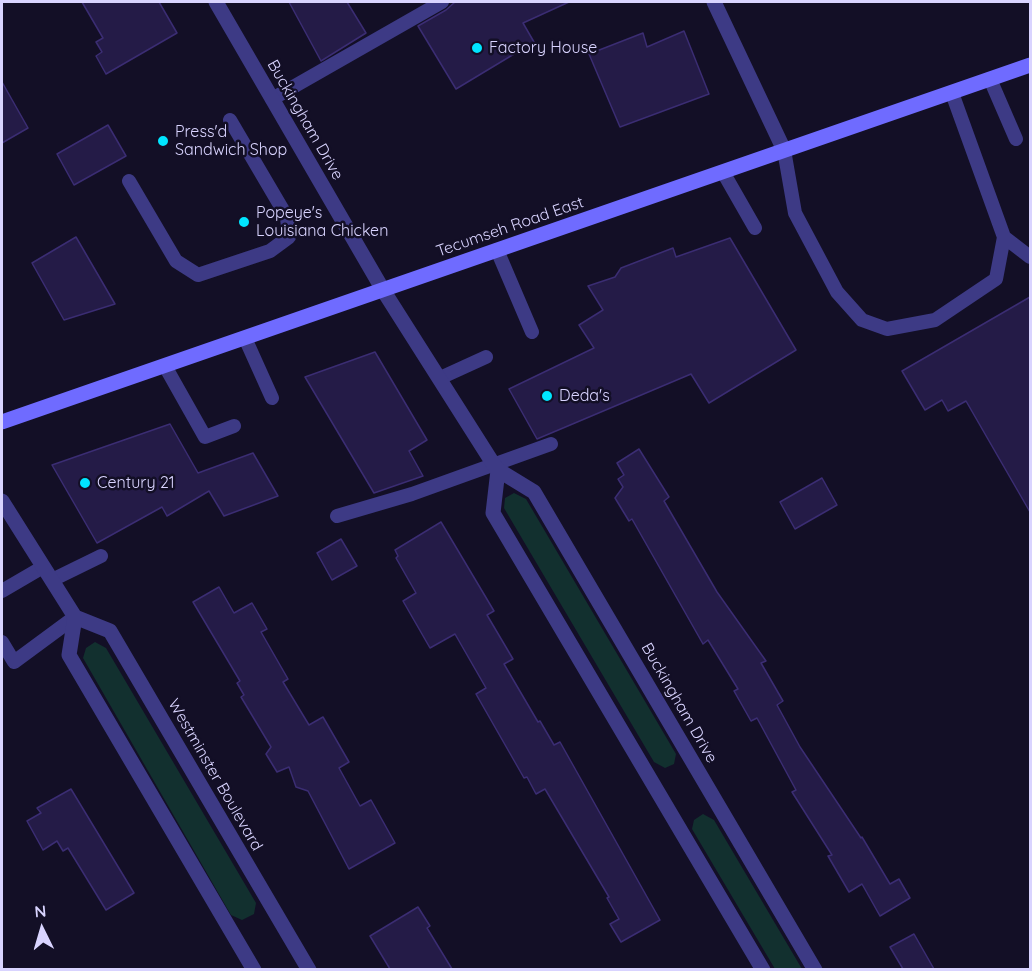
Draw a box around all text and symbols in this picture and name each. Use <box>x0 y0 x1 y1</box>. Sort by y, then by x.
place label: Factory House <box>489 38 597 58</box>
marker: Factory House <box>470 41 484 55</box>
street label: Buckingham Drive <box>263 57 347 183</box>
place label: Press'd Sandwich Shop <box>175 122 287 160</box>
marker: Press'd Sandwich Shop <box>156 134 170 148</box>
street label: Tecumseh Road East <box>434 193 586 261</box>
place label: Popeye's Louisiana Chicken <box>256 203 388 241</box>
marker: Popeye's Louisiana Chicken <box>237 215 251 229</box>
place label: Deda's <box>559 386 610 406</box>
marker: Deda's <box>540 389 554 403</box>
place label: Century 21 <box>97 473 175 493</box>
marker: Century 21 <box>78 476 92 490</box>
street label: Buckingham Drive <box>637 640 721 766</box>
street label: Westminster Boulevard <box>164 696 266 854</box>
north arrow <box>12 899 72 959</box>
text: N <box>34 901 47 922</box>

